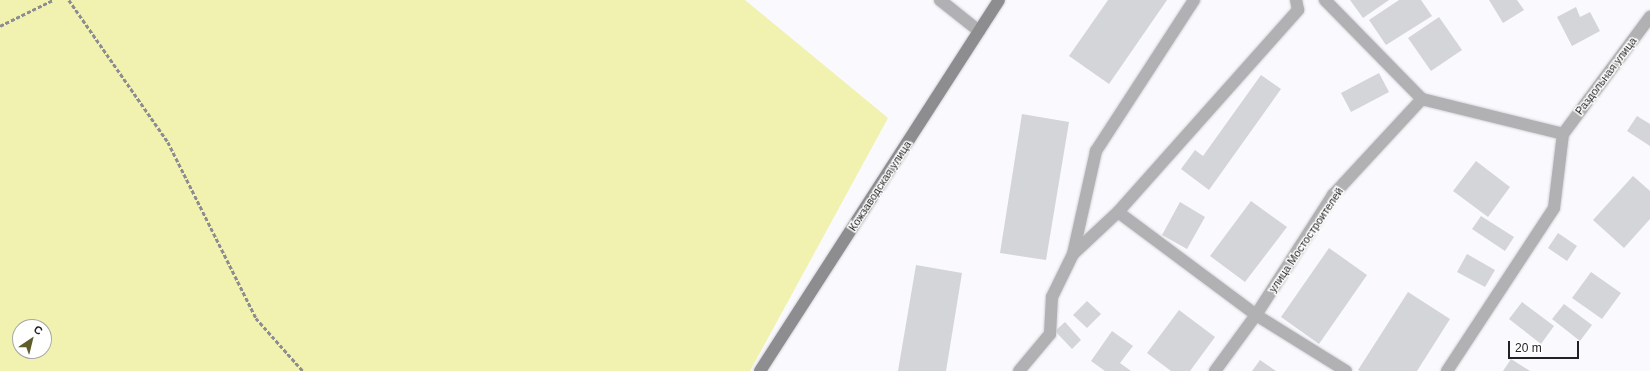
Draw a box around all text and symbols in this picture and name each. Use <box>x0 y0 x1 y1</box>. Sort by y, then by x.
street label: Раздольная улица <box>1573 35 1639 117</box>
street label: Кожзаводская улица <box>846 138 914 234</box>
street label: улица Мостостроителей <box>1266 185 1346 295</box>
north arrow <box>12 319 52 359</box>
text: С <box>32 323 45 337</box>
scale bar <box>1510 333 1581 359</box>
text: 20 m <box>1515 341 1542 355</box>

